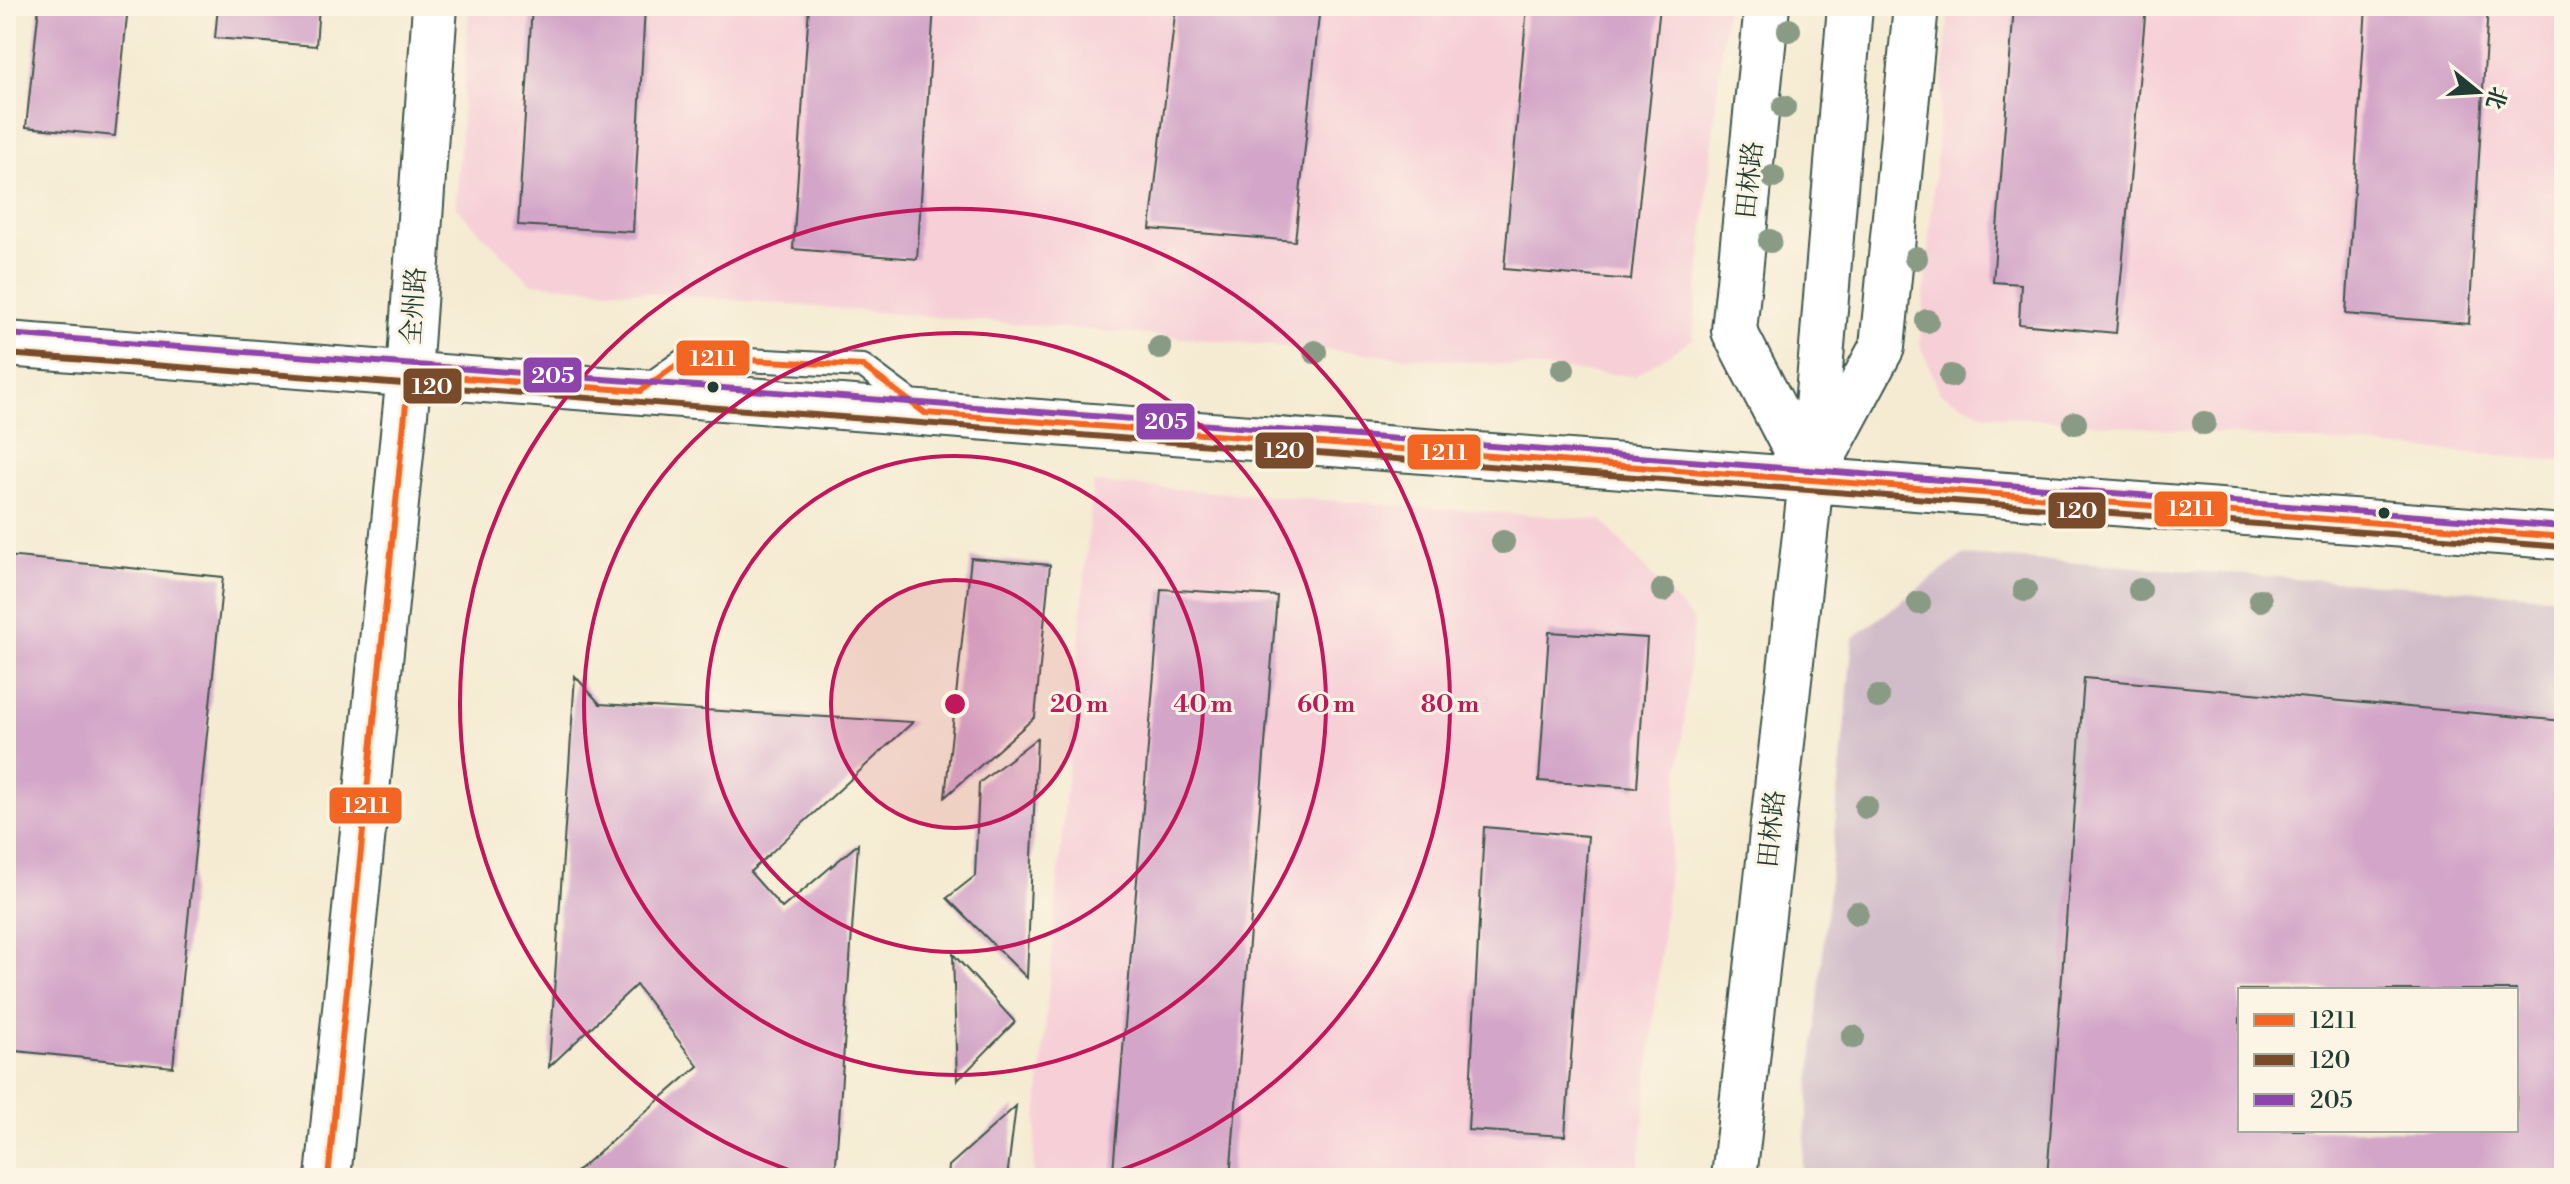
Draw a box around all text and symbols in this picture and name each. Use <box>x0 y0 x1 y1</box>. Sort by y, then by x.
north arrow <box>2438 52 2518 132</box>
text: 北 <box>2479 83 2512 112</box>
street label: 田林路 <box>1730 140 1770 220</box>
street label: 全州路 <box>395 266 433 346</box>
line badge: 1211 <box>675 339 751 377</box>
text: 1211 <box>690 346 737 373</box>
line badge: 205 <box>522 356 583 394</box>
text: 205 <box>531 363 575 390</box>
line badge: 120 <box>402 367 463 405</box>
text: 120 <box>412 374 452 401</box>
unlabelled marker <box>705 379 721 395</box>
line badge: 205 <box>1135 402 1196 441</box>
text: 205 <box>1144 409 1188 436</box>
line badge: 120 <box>1254 431 1315 470</box>
line badge: 1211 <box>1406 433 1482 471</box>
text: 120 <box>1264 438 1304 465</box>
text: 1211 <box>1421 440 1468 467</box>
line badge: 1211 <box>2153 490 2229 528</box>
line badge: 120 <box>2047 491 2107 530</box>
text: 1211 <box>2168 496 2215 523</box>
text: 120 <box>2057 498 2097 525</box>
unlabelled marker <box>2376 505 2392 521</box>
centre of rings <box>941 690 969 718</box>
text: 20 m <box>1050 690 1108 720</box>
text: 40 m <box>1173 690 1233 720</box>
text: 60 m <box>1297 690 1355 720</box>
text: 80 m <box>1421 690 1479 720</box>
line badge: 1211 <box>328 786 403 825</box>
street label: 田林路 <box>1752 789 1792 869</box>
text: 1211 <box>343 793 390 820</box>
legend <box>2238 988 2518 1132</box>
text: 1211 <box>2310 1006 2357 1036</box>
text: 120 <box>2310 1046 2350 1076</box>
text: 205 <box>2310 1086 2353 1116</box>

